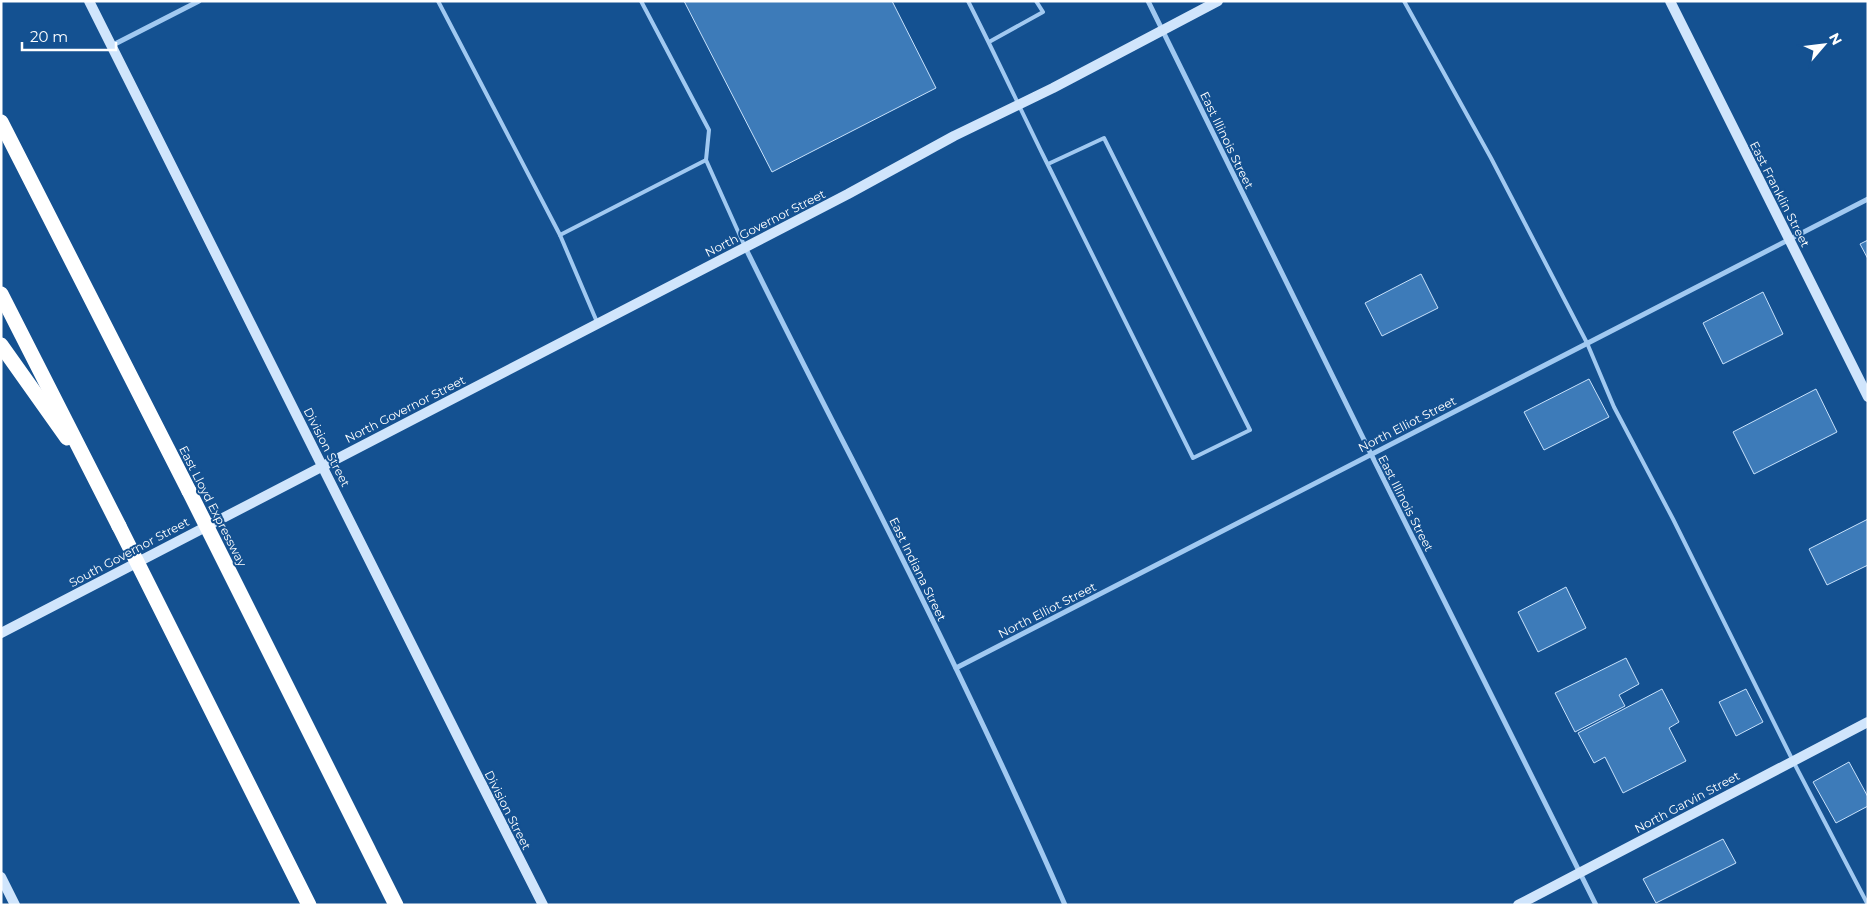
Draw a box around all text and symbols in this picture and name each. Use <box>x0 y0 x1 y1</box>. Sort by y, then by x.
scale bar <box>22 20 116 52</box>
north arrow <box>1799 20 1849 70</box>
text: 20 m <box>30 27 68 46</box>
text: N <box>1825 30 1846 48</box>
street label: East Illinois Street <box>1197 89 1257 191</box>
street label: East Franklin Street <box>1747 138 1813 250</box>
street label: North Governor Street <box>702 186 828 260</box>
street label: North Governor Street <box>342 372 468 446</box>
street label: North Elliot Street <box>1356 393 1459 455</box>
street label: Division Street <box>301 405 353 489</box>
street label: East Lloyd Expressway <box>176 443 250 569</box>
street label: East Illinois Street <box>1375 452 1437 554</box>
street label: South Governor Street <box>66 514 192 590</box>
street label: East Indiana Street <box>886 515 950 623</box>
street label: North Elliot Street <box>996 579 1099 641</box>
street label: Division Street <box>482 768 534 852</box>
street label: North Garvin Street <box>1632 768 1742 836</box>

